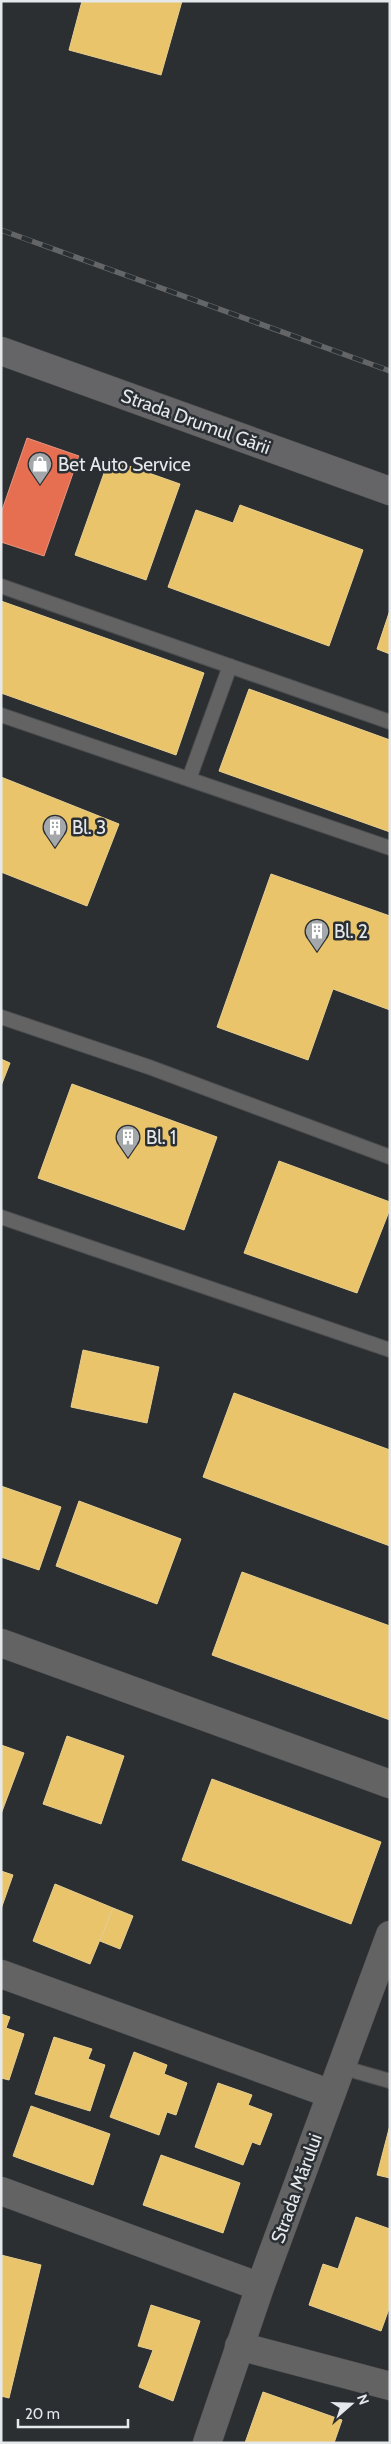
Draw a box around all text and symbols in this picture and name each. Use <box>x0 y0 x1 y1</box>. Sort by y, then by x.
street label: Strada Drumul Gării <box>118 384 274 459</box>
shop icon: Bet Auto Service <box>27 451 53 485</box>
place label: Bet Auto Service <box>58 453 191 476</box>
building icon: Bl. 3 <box>42 814 68 848</box>
place label: Bl. 3 <box>72 816 106 839</box>
building icon: Bl. 2 <box>304 918 330 952</box>
place label: Bl. 2 <box>334 920 368 943</box>
building icon: Bl. 1 <box>115 1124 141 1158</box>
place label: Bl. 1 <box>146 1126 176 1149</box>
street label: Strada Mărului <box>266 2130 327 2246</box>
north arrow <box>326 2379 376 2429</box>
text: N <box>353 2392 373 2407</box>
scale bar <box>18 2396 128 2428</box>
text: 20 m <box>25 2405 60 2423</box>

